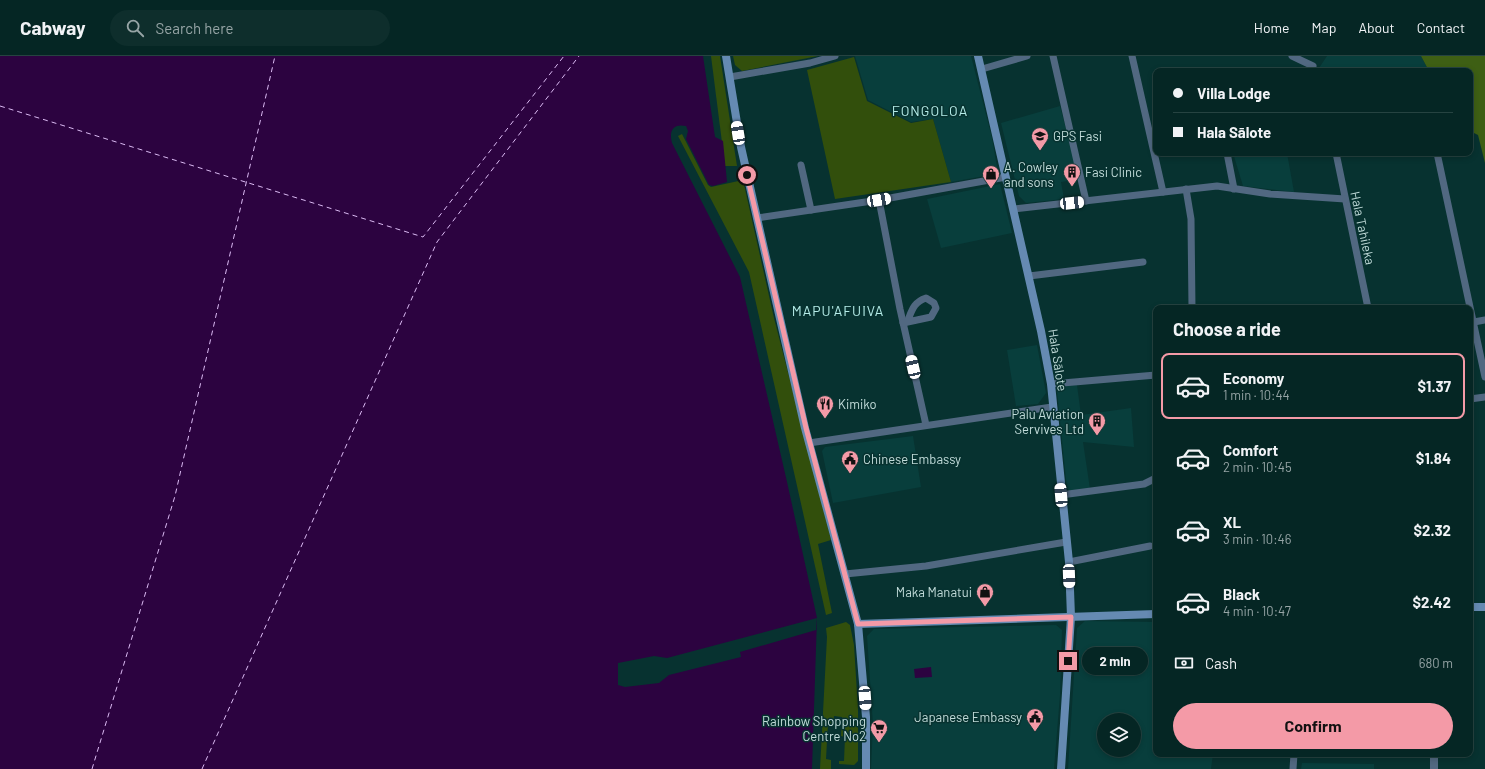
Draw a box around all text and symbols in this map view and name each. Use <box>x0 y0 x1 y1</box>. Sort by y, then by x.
search box <box>110 10 390 46</box>
text: Cabway <box>20 16 86 39</box>
icon: search <box>124 17 146 39</box>
text: Search here <box>156 19 234 37</box>
text: Home <box>1254 19 1290 36</box>
text: Map <box>1312 19 1336 36</box>
text: About <box>1358 19 1395 36</box>
text: Contact <box>1417 19 1465 36</box>
text: Villa Lodge <box>1197 84 1270 102</box>
district label: FONGOLOA <box>892 102 968 119</box>
car <box>730 120 746 146</box>
text: Hala Sālote <box>1197 123 1271 141</box>
school or university icon: GPS Fasi <box>1030 126 1050 151</box>
place label: GPS Fasi <box>1053 128 1102 144</box>
place label: A. Cowley and sons <box>1004 159 1058 190</box>
building icon: Fasi Clinic <box>1062 162 1082 187</box>
shop icon: A. Cowley and sons <box>981 164 1001 189</box>
place label: Fasi Clinic <box>1085 164 1142 180</box>
route start <box>738 166 756 184</box>
street label: Hala Tahileka <box>1347 190 1379 266</box>
car <box>866 192 892 208</box>
car <box>1059 196 1085 210</box>
district label: MAPU'AFUIVA <box>792 302 884 319</box>
text: Choose a ride <box>1173 318 1281 340</box>
street label: Hala Sālote <box>1045 328 1071 392</box>
car <box>904 354 922 380</box>
icon: car <box>1175 368 1211 404</box>
text: Economy <box>1223 369 1284 387</box>
text: $1.37 <box>1418 377 1451 395</box>
text: 1 min · 10:44 <box>1223 387 1290 403</box>
restaurant icon: Kimiko <box>815 394 835 419</box>
place label: Kimiko <box>838 396 877 412</box>
place label: Palu Aviation Servives Ltd <box>1011 406 1084 437</box>
building icon: Palu Aviation Servives Ltd <box>1087 411 1107 436</box>
icon: car <box>1175 440 1211 476</box>
text: Comfort <box>1223 441 1278 459</box>
public building icon: Chinese Embassy <box>840 449 860 474</box>
text: $1.84 <box>1416 449 1451 467</box>
place label: Chinese Embassy <box>863 451 961 467</box>
text: 2 min · 10:45 <box>1223 459 1292 475</box>
car <box>1054 483 1068 507</box>
icon: car <box>1175 512 1211 548</box>
text: XL <box>1223 513 1241 531</box>
text: $2.32 <box>1413 521 1451 539</box>
text: 3 min · 10:46 <box>1223 531 1291 547</box>
car <box>1063 564 1075 588</box>
shop icon: Maka Manatui <box>975 582 995 607</box>
place label: Maka Manatui <box>896 584 972 600</box>
icon: car <box>1175 584 1211 620</box>
text: Black <box>1223 585 1260 603</box>
text: $2.42 <box>1412 593 1451 611</box>
text: 4 min · 10:47 <box>1223 603 1291 619</box>
callout: 2 min <box>1082 647 1148 675</box>
route end <box>1059 652 1077 670</box>
icon: cash <box>1173 652 1195 674</box>
text: 2 min <box>1099 653 1131 669</box>
text: Cash <box>1205 654 1237 672</box>
text: 680 m <box>1419 655 1453 671</box>
car <box>858 686 872 710</box>
button: Confirm <box>1173 703 1453 749</box>
public building icon: Japanese Embassy <box>1025 707 1045 732</box>
place label: Japanese Embassy <box>914 709 1022 725</box>
place label: Rainbow Shopping Centre No2 <box>762 713 866 744</box>
map controls <box>1097 713 1141 757</box>
button: layers <box>1097 713 1141 757</box>
supermarket icon: Rainbow Shopping Centre No2 <box>869 718 889 743</box>

